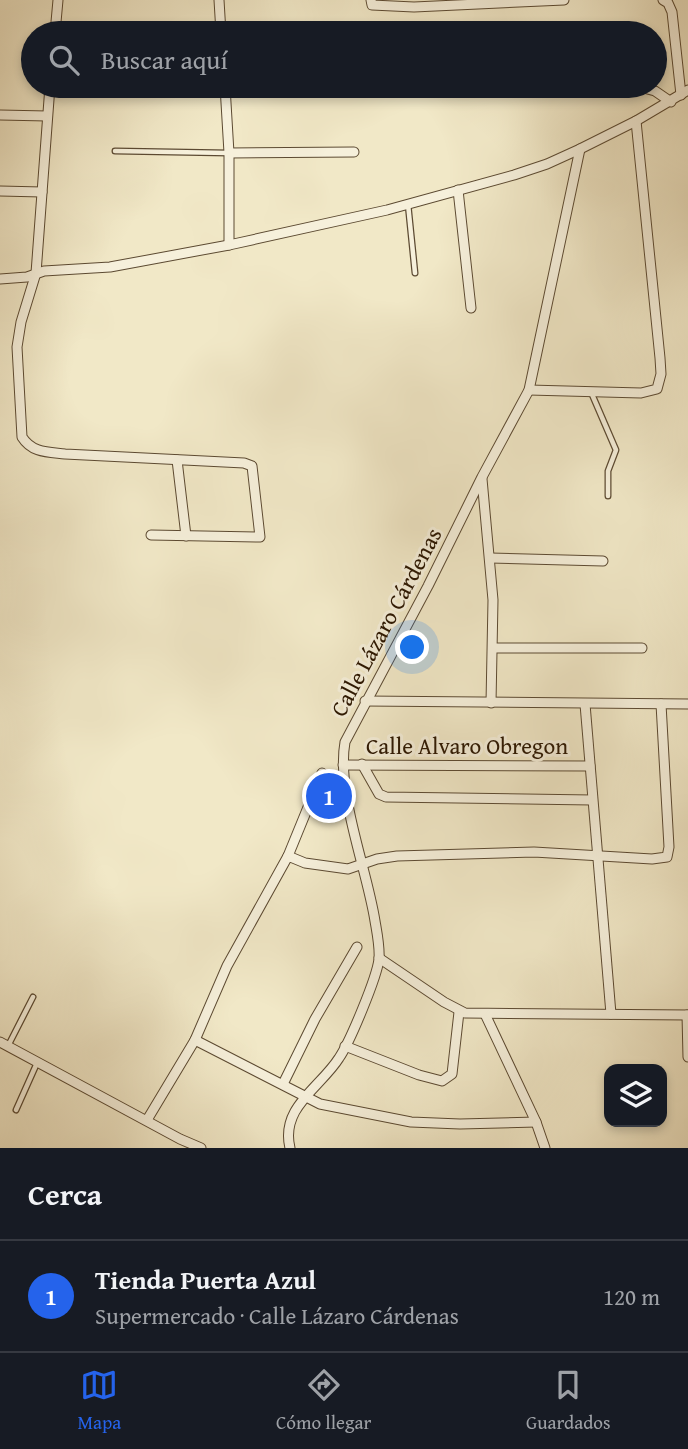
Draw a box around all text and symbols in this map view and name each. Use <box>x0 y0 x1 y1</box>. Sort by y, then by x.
search box <box>21 21 667 98</box>
text: Buscar aquí <box>101 40 228 79</box>
icon: search <box>45 41 83 79</box>
street label: Calle Lázaro Cárdenas <box>322 521 449 722</box>
your location <box>395 630 429 664</box>
street label: Calle Alvaro Obregon <box>366 729 568 762</box>
pin: 1 <box>306 770 352 822</box>
map controls <box>604 1064 667 1127</box>
button: layers <box>604 1064 667 1127</box>
text: Cerca <box>28 1172 102 1216</box>
text: Tienda Puerta Azul <box>95 1260 316 1299</box>
text: 1 <box>45 1280 57 1313</box>
text: 120 m <box>603 1280 660 1313</box>
text: Supermercado · Calle Lázaro Cárdenas <box>95 1299 459 1332</box>
tab: Mapa <box>77 1366 121 1436</box>
tab: Cómo llegar <box>276 1366 371 1436</box>
tab: Guardados <box>526 1366 611 1436</box>

